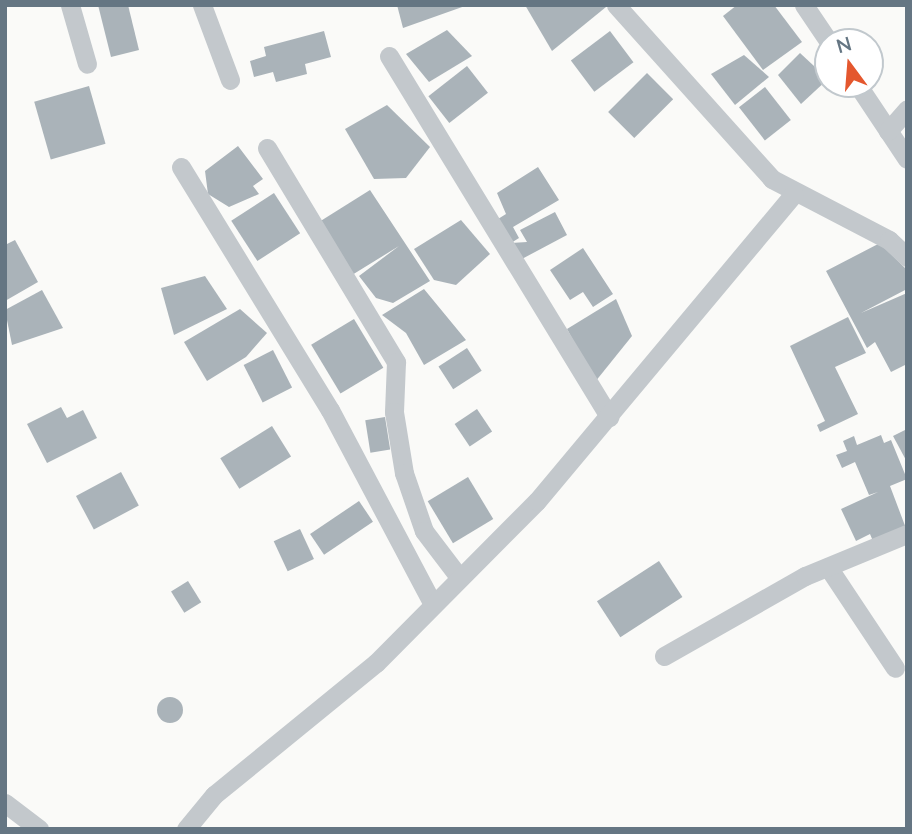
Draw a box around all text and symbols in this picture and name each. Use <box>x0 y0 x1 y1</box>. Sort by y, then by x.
north arrow <box>814 28 884 98</box>
text: N <box>833 31 854 57</box>

